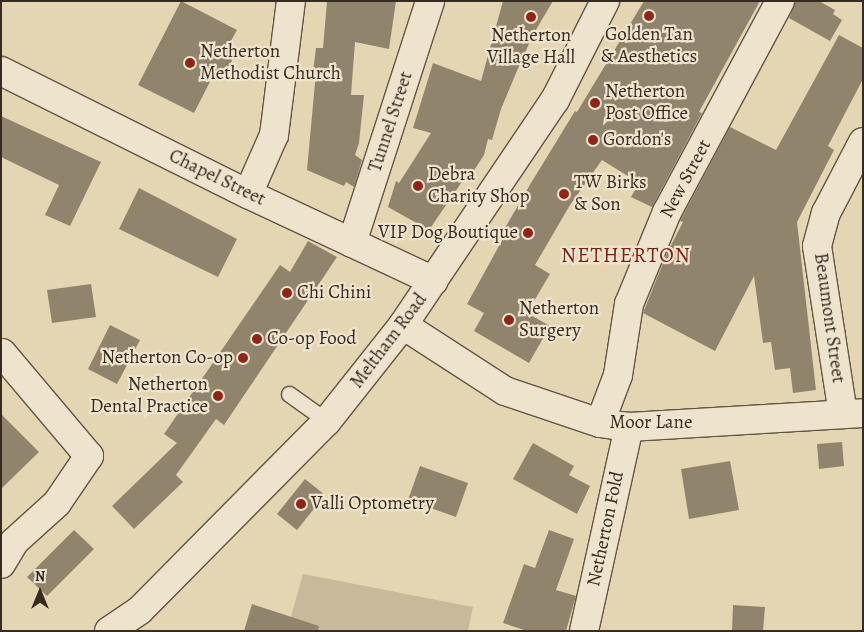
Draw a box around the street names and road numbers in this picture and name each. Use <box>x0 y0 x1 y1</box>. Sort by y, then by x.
street label: Tunnel Street <box>364 69 418 175</box>
street label: New Street <box>656 136 716 222</box>
street label: Chapel Street <box>165 145 269 211</box>
street label: Beaumont Street <box>809 251 849 385</box>
street label: Meltham Road <box>346 289 432 393</box>
street label: Moor Lane <box>609 412 693 434</box>
street label: Netherton Fold <box>583 469 629 589</box>

